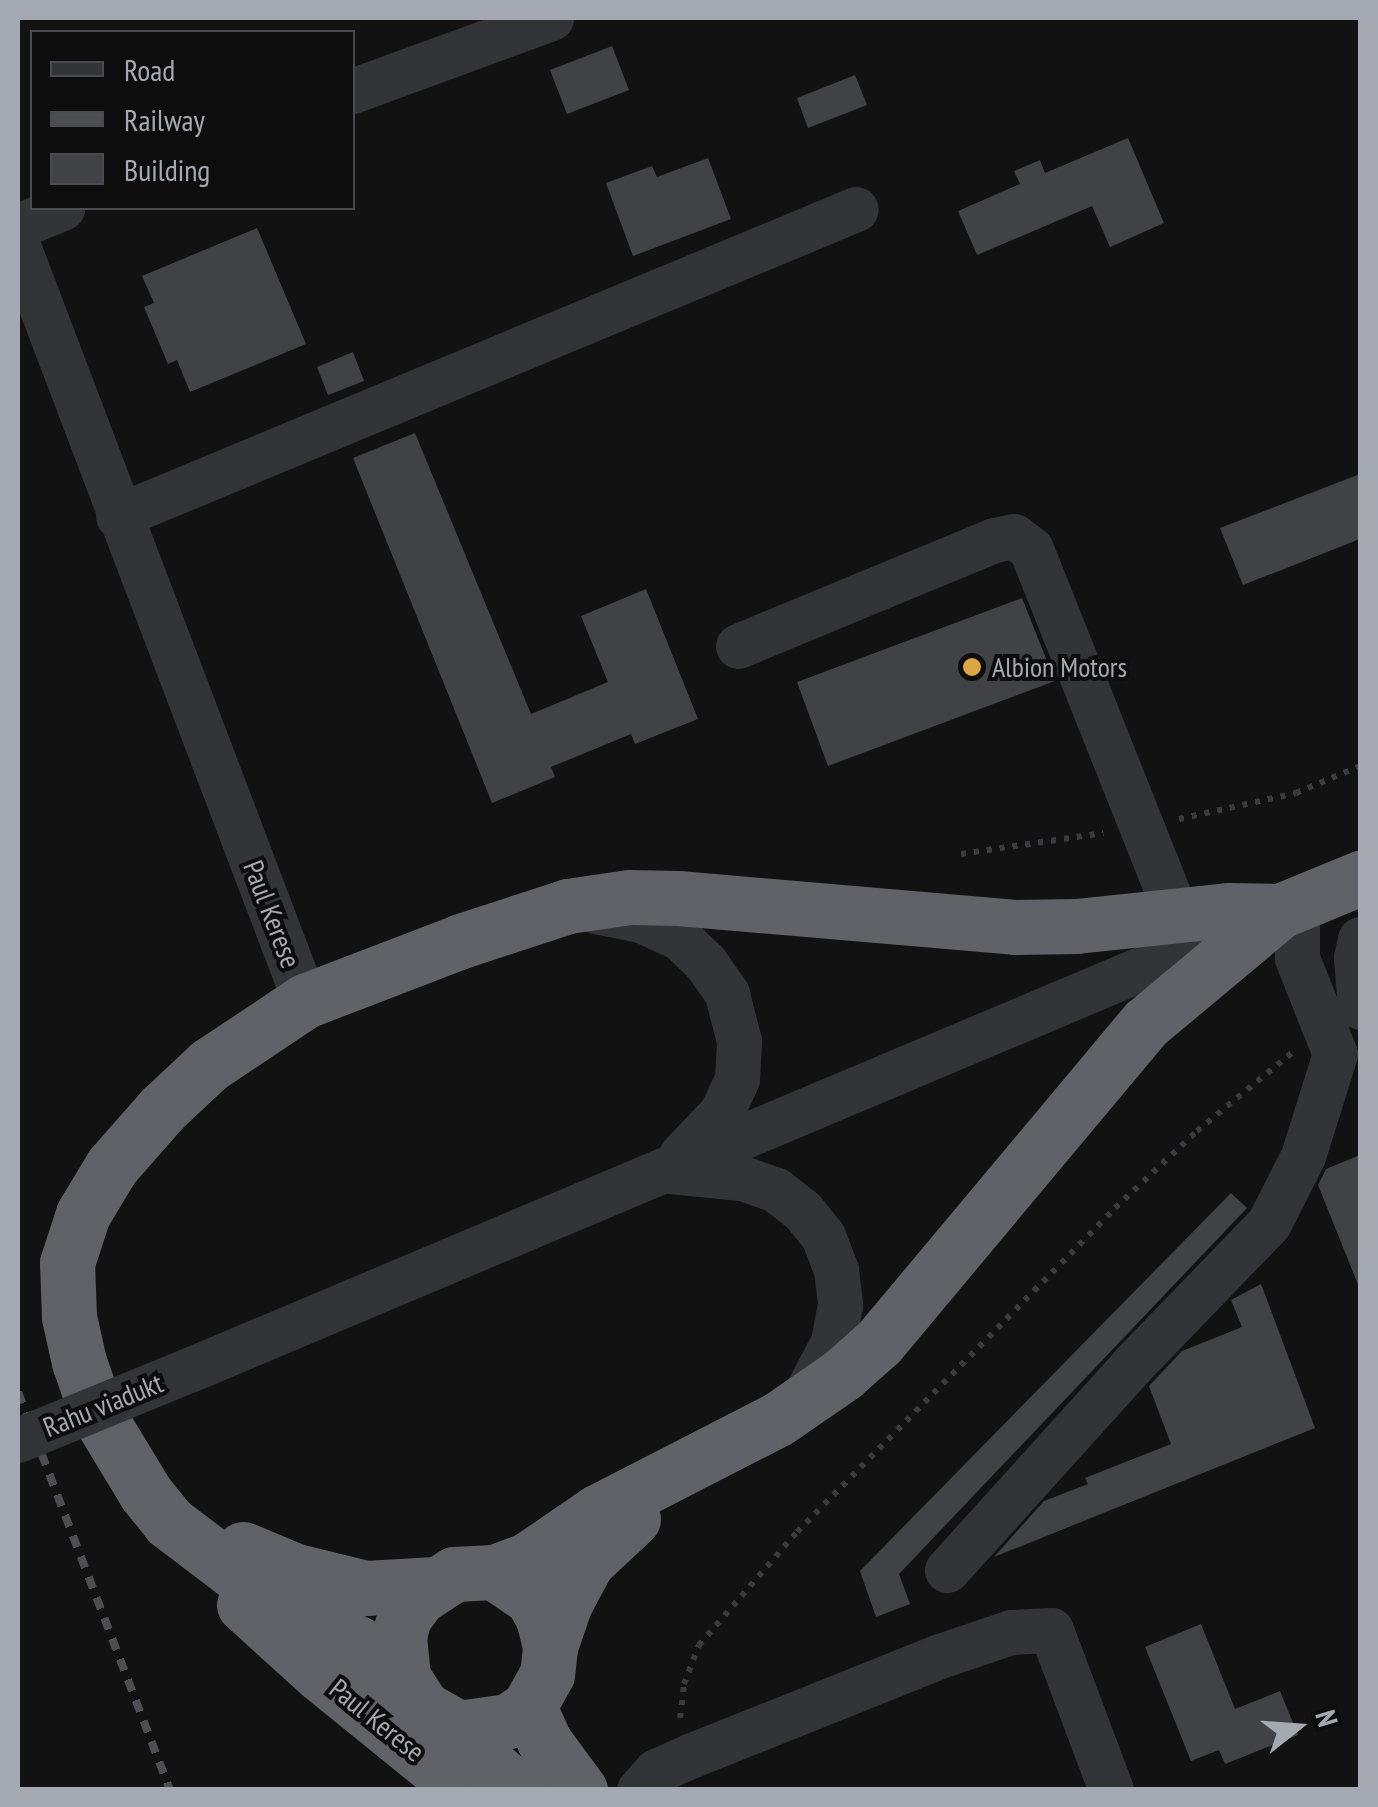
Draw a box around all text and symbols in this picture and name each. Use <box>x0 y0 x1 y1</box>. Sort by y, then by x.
legend <box>30 30 355 210</box>
text: Road <box>124 50 175 89</box>
text: Railway <box>124 100 205 139</box>
text: Building <box>124 150 210 189</box>
place label: Albion Motors <box>992 650 1127 684</box>
marker: Albion Motors <box>961 656 983 678</box>
street label: Paul Kerese <box>236 856 308 972</box>
street label: Rahu viadukt <box>38 1366 168 1444</box>
street label: Paul Kerese <box>323 1672 431 1768</box>
north arrow <box>1248 1677 1348 1777</box>
text: N <box>1307 1705 1347 1731</box>

